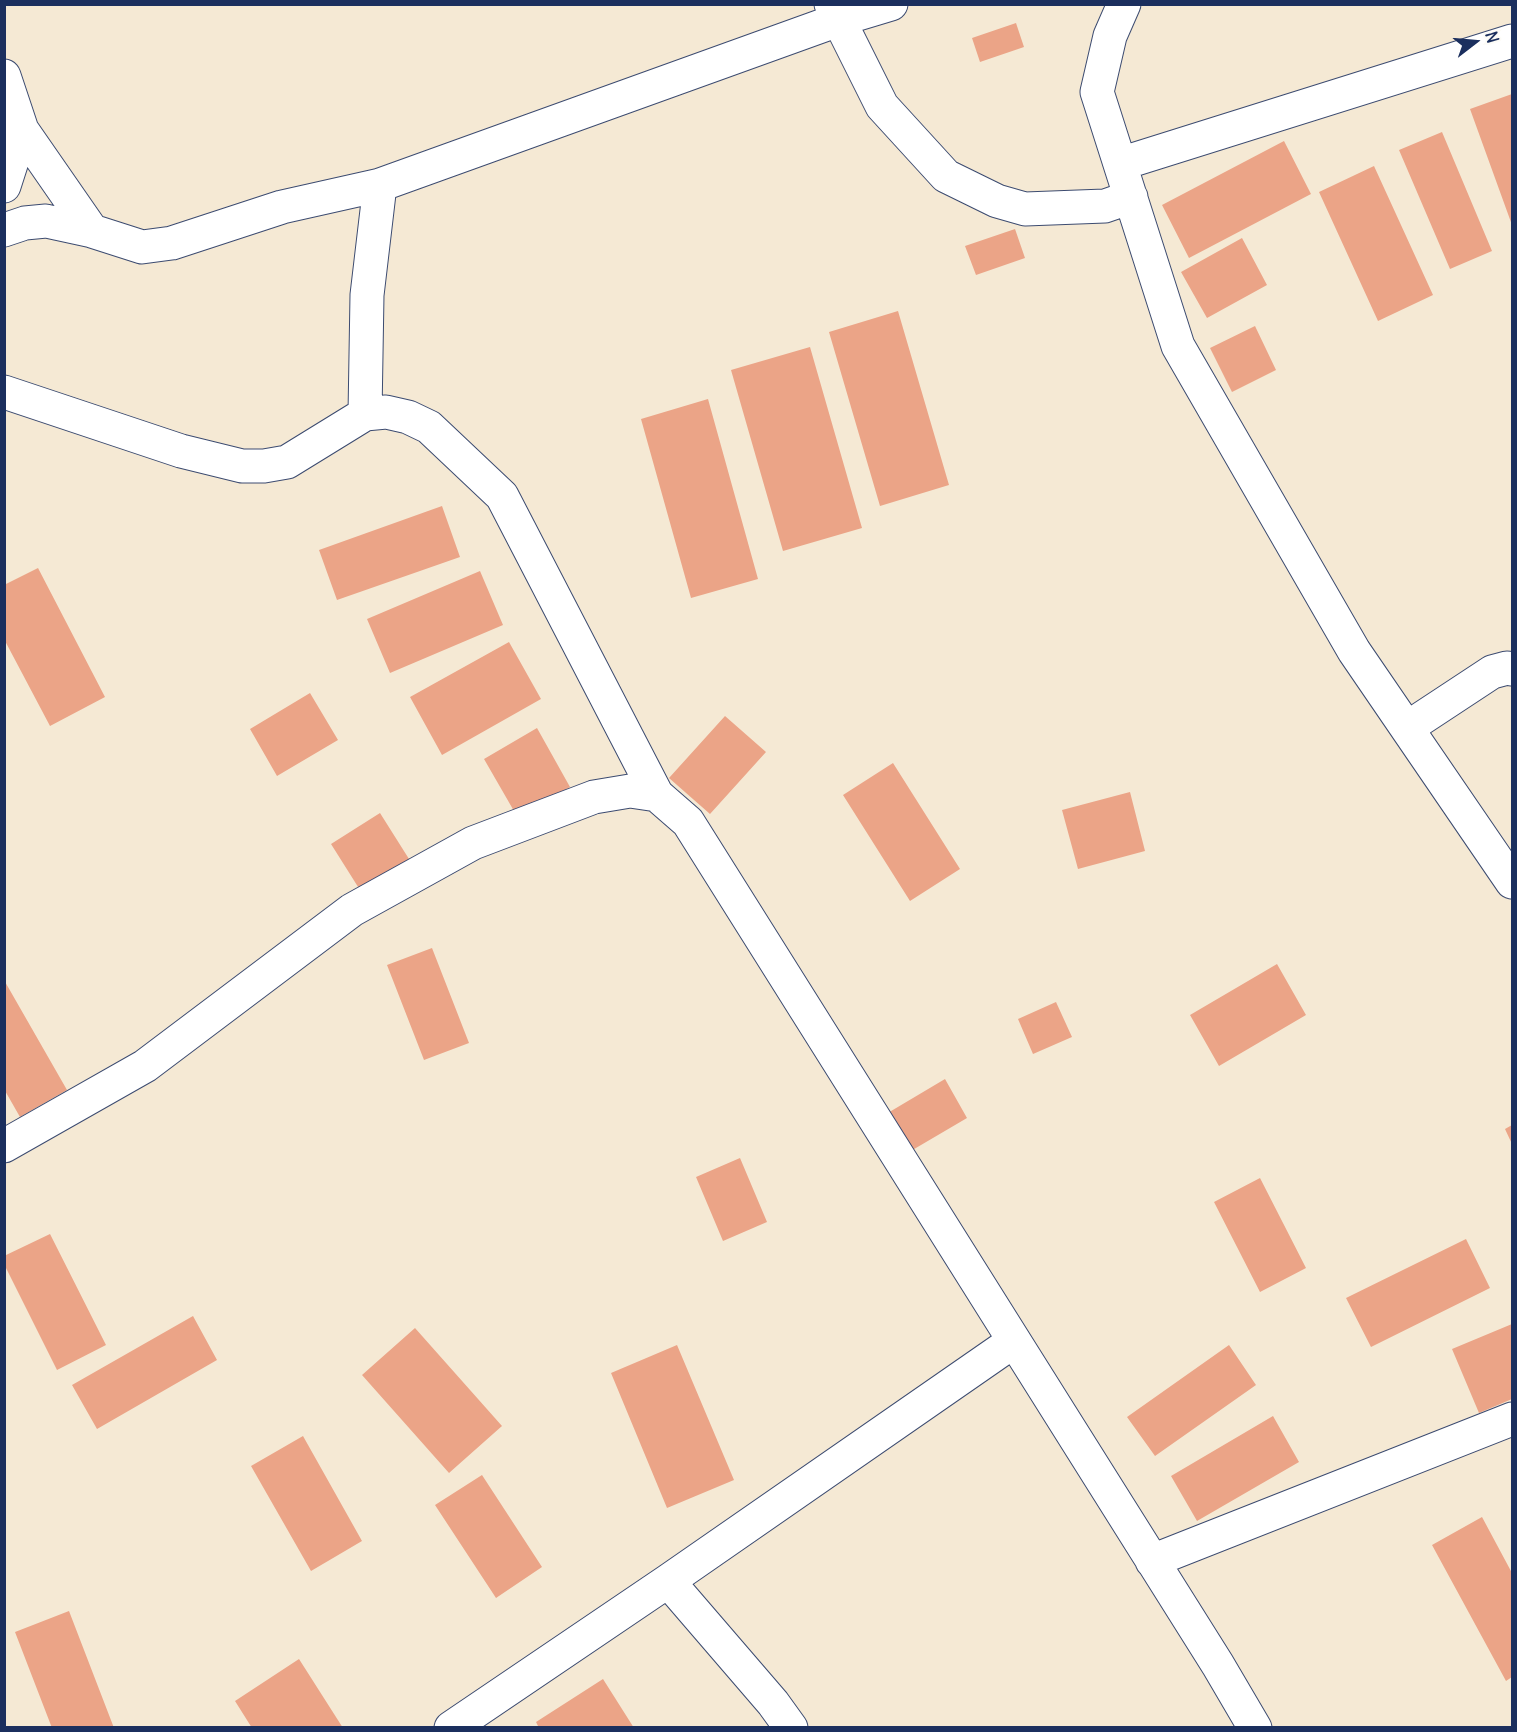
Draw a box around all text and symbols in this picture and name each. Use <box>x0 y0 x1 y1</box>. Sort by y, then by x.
north arrow <box>1445 12 1505 72</box>
text: N <box>1481 29 1503 45</box>

